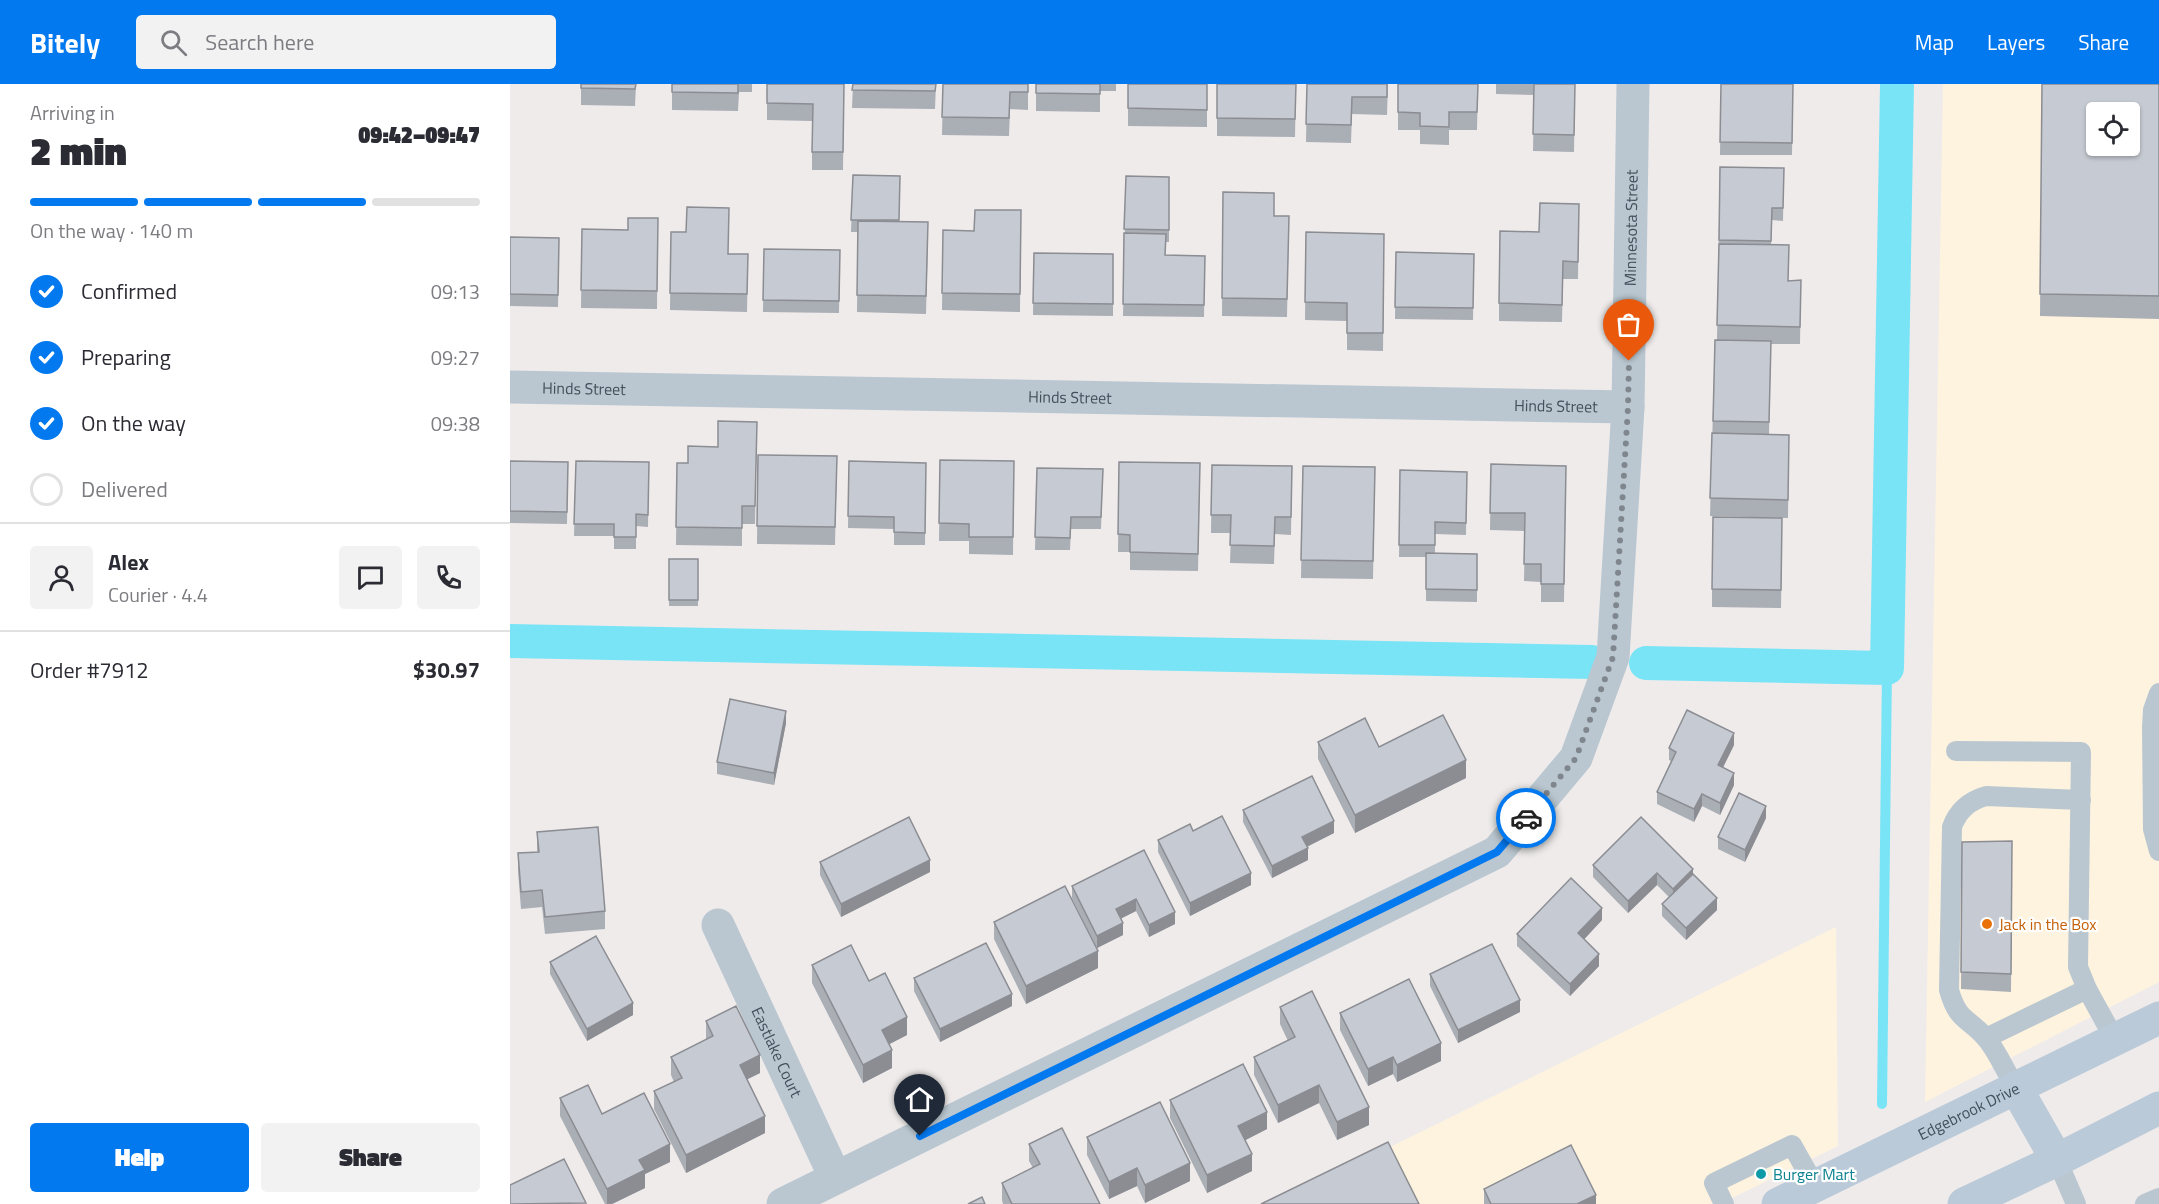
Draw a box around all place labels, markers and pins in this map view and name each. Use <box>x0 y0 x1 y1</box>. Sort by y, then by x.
pin <box>1603 299 1654 361</box>
place label: Jack in the Box <box>1999 912 2097 936</box>
marker: Jack in the Box <box>1980 917 1994 931</box>
pin <box>894 1074 945 1136</box>
place label: Burger Mart <box>1773 1162 1855 1186</box>
marker: Burger Mart <box>1754 1167 1768 1181</box>

